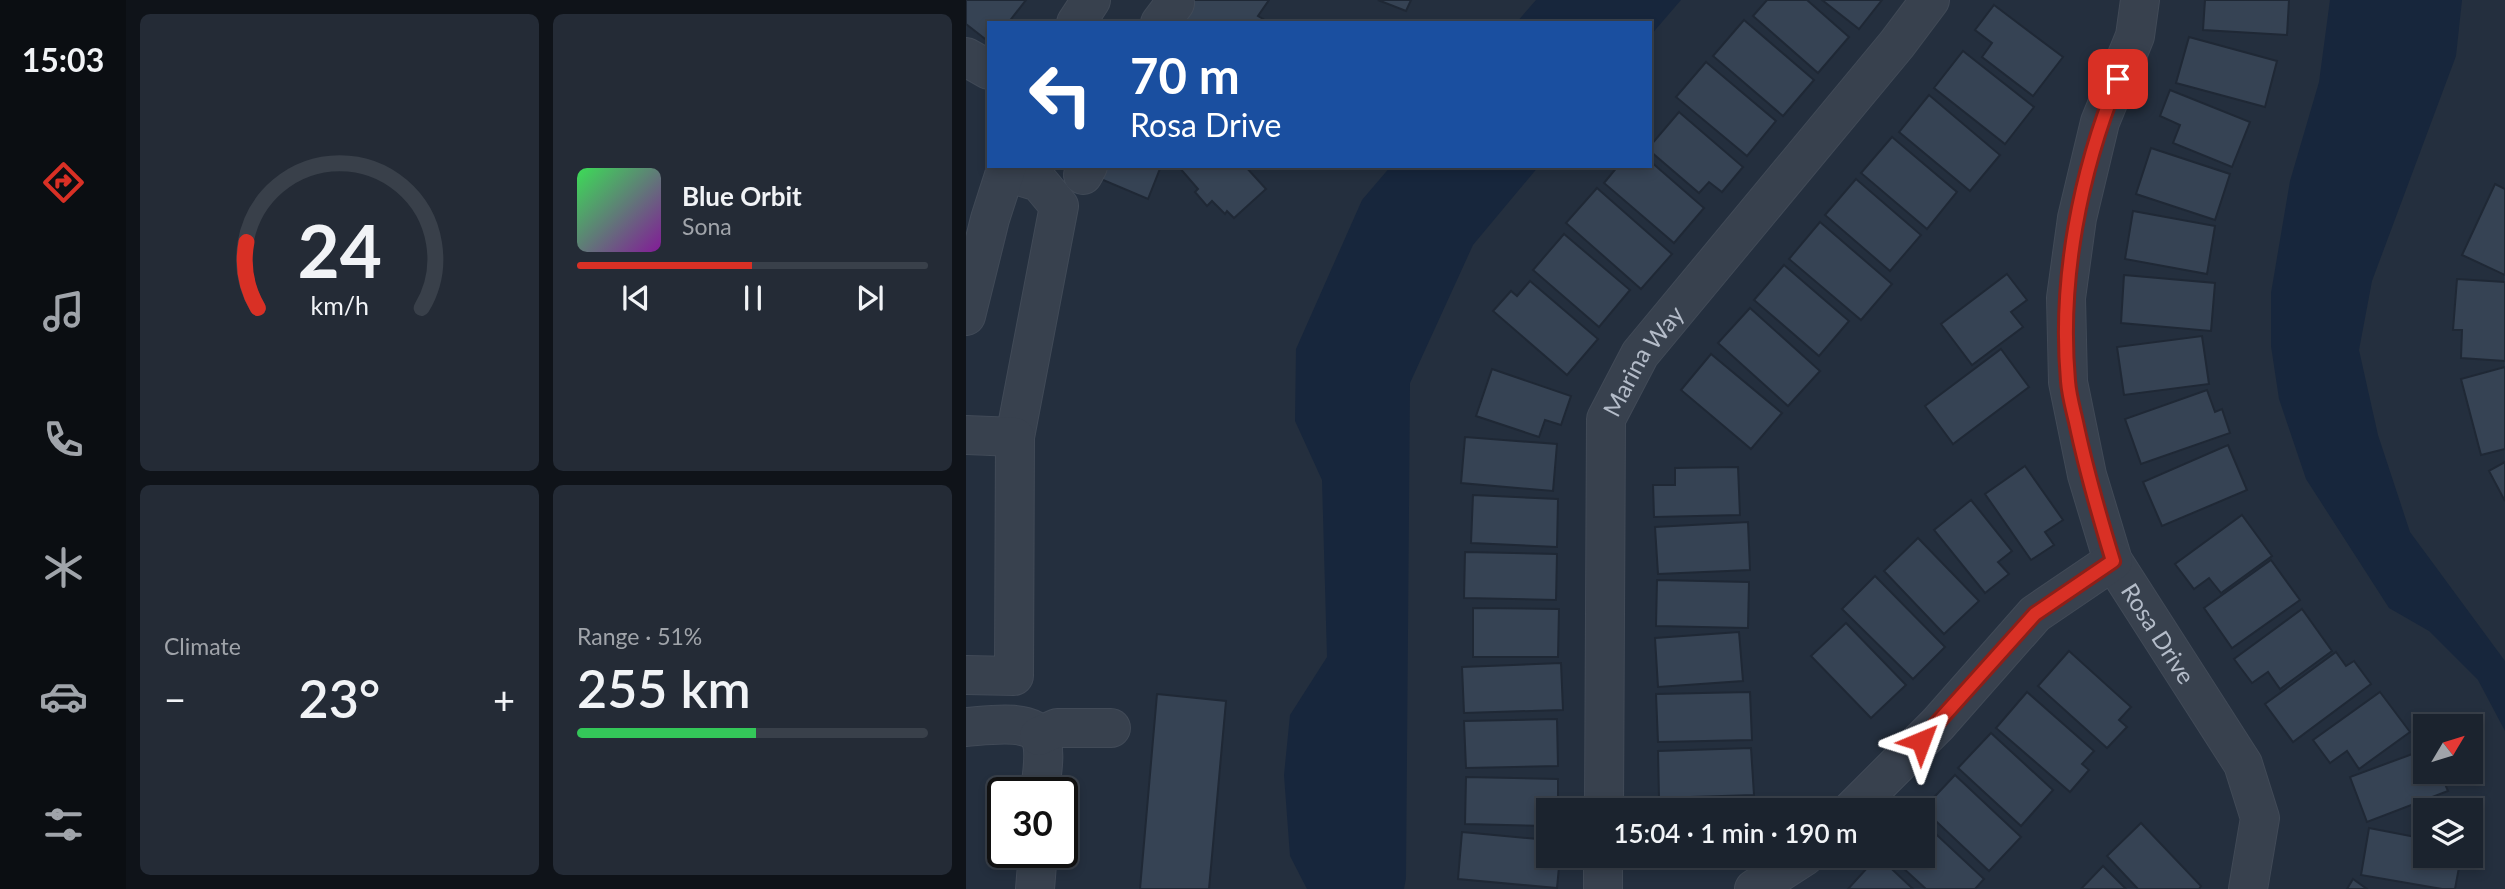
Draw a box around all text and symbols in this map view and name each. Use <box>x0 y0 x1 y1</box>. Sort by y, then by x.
text: 15:03 <box>22 40 104 79</box>
text: 70 m <box>1130 46 1240 104</box>
icon: left <box>1015 49 1106 140</box>
pin <box>2088 49 2148 109</box>
icon: arrive <box>2099 60 2137 98</box>
text: Rosa Drive <box>1130 105 1281 144</box>
icon: directions <box>39 158 88 207</box>
text: Blue Orbit <box>682 180 802 212</box>
text: 24 <box>297 207 382 295</box>
text: Sona <box>682 212 732 240</box>
icon: previous <box>617 279 655 317</box>
icon: pause <box>734 279 772 317</box>
icon: next <box>851 279 889 317</box>
icon: music <box>39 287 88 336</box>
text: km/h <box>310 290 369 320</box>
street label: Marina Way <box>1596 299 1689 421</box>
icon: phone <box>39 415 88 464</box>
icon: climate <box>39 543 88 592</box>
street label: Rosa Drive <box>2116 577 2202 689</box>
text: Range · 51% <box>577 622 702 650</box>
text: Climate <box>164 632 241 660</box>
text: 255 km <box>577 657 751 719</box>
text: 23° <box>299 667 380 729</box>
icon: car <box>39 672 88 721</box>
text: − <box>164 676 186 722</box>
text: + <box>493 676 515 722</box>
position arrow <box>1884 704 1958 778</box>
north arrow <box>2413 714 2483 784</box>
map controls <box>2413 714 2483 868</box>
speed limit sign: 30 <box>987 777 1078 868</box>
button: layers <box>2413 798 2483 868</box>
icon: filters <box>39 800 88 849</box>
text: 15:04 · 1 min · 190 m <box>1613 817 1858 849</box>

